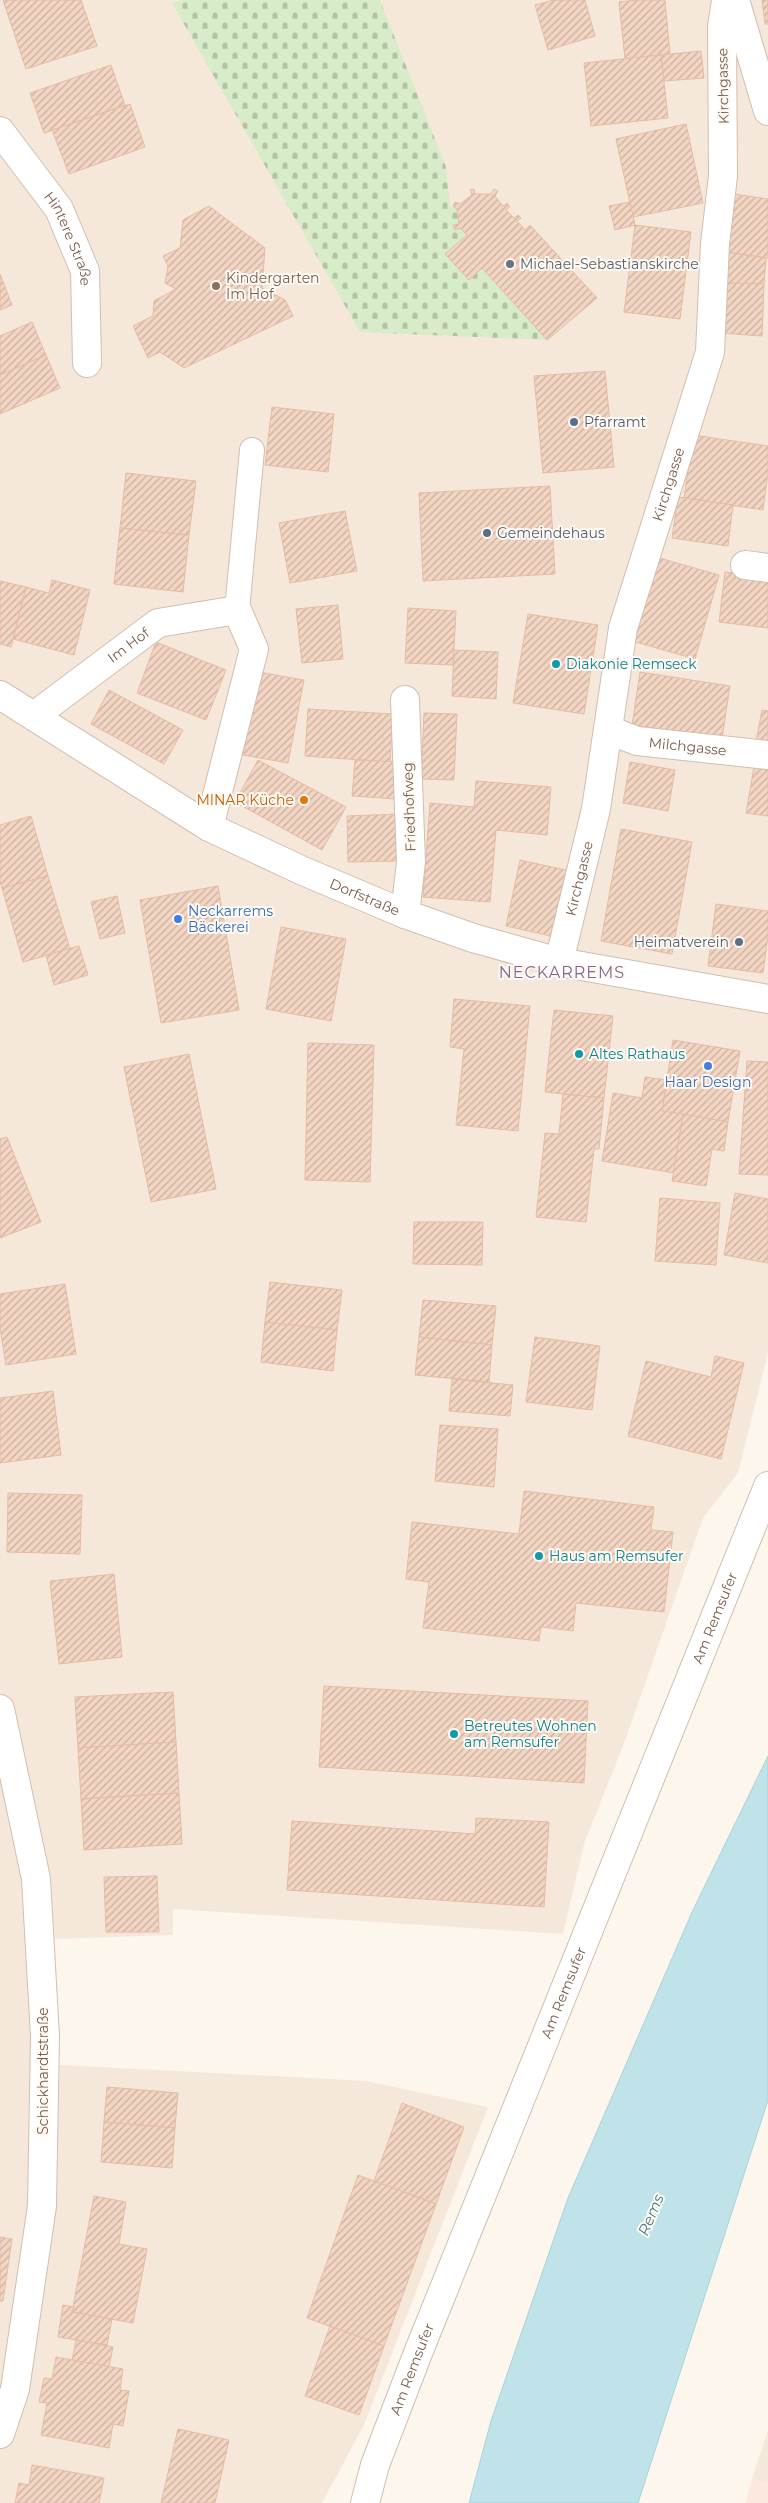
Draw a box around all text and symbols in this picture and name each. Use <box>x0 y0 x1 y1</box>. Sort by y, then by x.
street label: Kirchgasse <box>713 48 733 124</box>
street label: Hintere Straße <box>40 188 94 286</box>
place label: Michael-Sebastianskirche <box>520 255 699 273</box>
marker: Michael-Sebastianskirche <box>504 258 516 270</box>
place label: Kindergarten Im Hof <box>226 269 320 303</box>
marker: Kindergarten Im Hof <box>210 280 222 292</box>
place label: Pfarramt <box>584 413 647 431</box>
marker: Pfarramt <box>568 416 580 428</box>
street label: Kirchgasse <box>648 445 688 524</box>
place label: Gemeindehaus <box>497 524 605 542</box>
marker: Gemeindehaus <box>481 527 493 539</box>
street label: Im Hof <box>104 623 154 667</box>
place label: Diakonie Remseck <box>566 655 697 673</box>
marker: Diakonie Remseck <box>550 658 562 670</box>
street label: Milchgasse <box>648 733 727 760</box>
street label: Friedhofweg <box>398 762 420 852</box>
place label: MINAR Küche <box>196 791 294 809</box>
marker: MINAR Küche <box>298 794 310 806</box>
street label: Kirchgasse <box>561 839 597 918</box>
street label: Dorfstraße <box>327 874 403 920</box>
place label: Neckarrems Bäckerei <box>188 902 273 936</box>
marker: Neckarrems Bäckerei <box>172 913 184 925</box>
place label: Heimatverein <box>634 933 729 951</box>
marker: Heimatverein <box>733 936 745 948</box>
district label: NECKARREMS <box>499 963 625 982</box>
place label: Altes Rathaus <box>589 1045 685 1063</box>
marker: Altes Rathaus <box>573 1048 585 1060</box>
marker: Haar Design <box>702 1060 714 1072</box>
place label: Haar Design <box>665 1073 751 1091</box>
place label: Haus am Remsufer <box>549 1547 684 1565</box>
marker: Haus am Remsufer <box>533 1550 545 1562</box>
street label: Am Remsufer <box>688 1569 741 1666</box>
place label: Betreutes Wohnen am Remsufer <box>464 1717 597 1751</box>
marker: Betreutes Wohnen am Remsufer <box>448 1728 460 1740</box>
street label: Am Remsufer <box>537 1944 590 2041</box>
street label: Schickhardtstraße <box>34 2007 52 2135</box>
water label: Rems <box>633 2191 668 2238</box>
street label: Am Remsufer <box>386 2320 438 2418</box>

